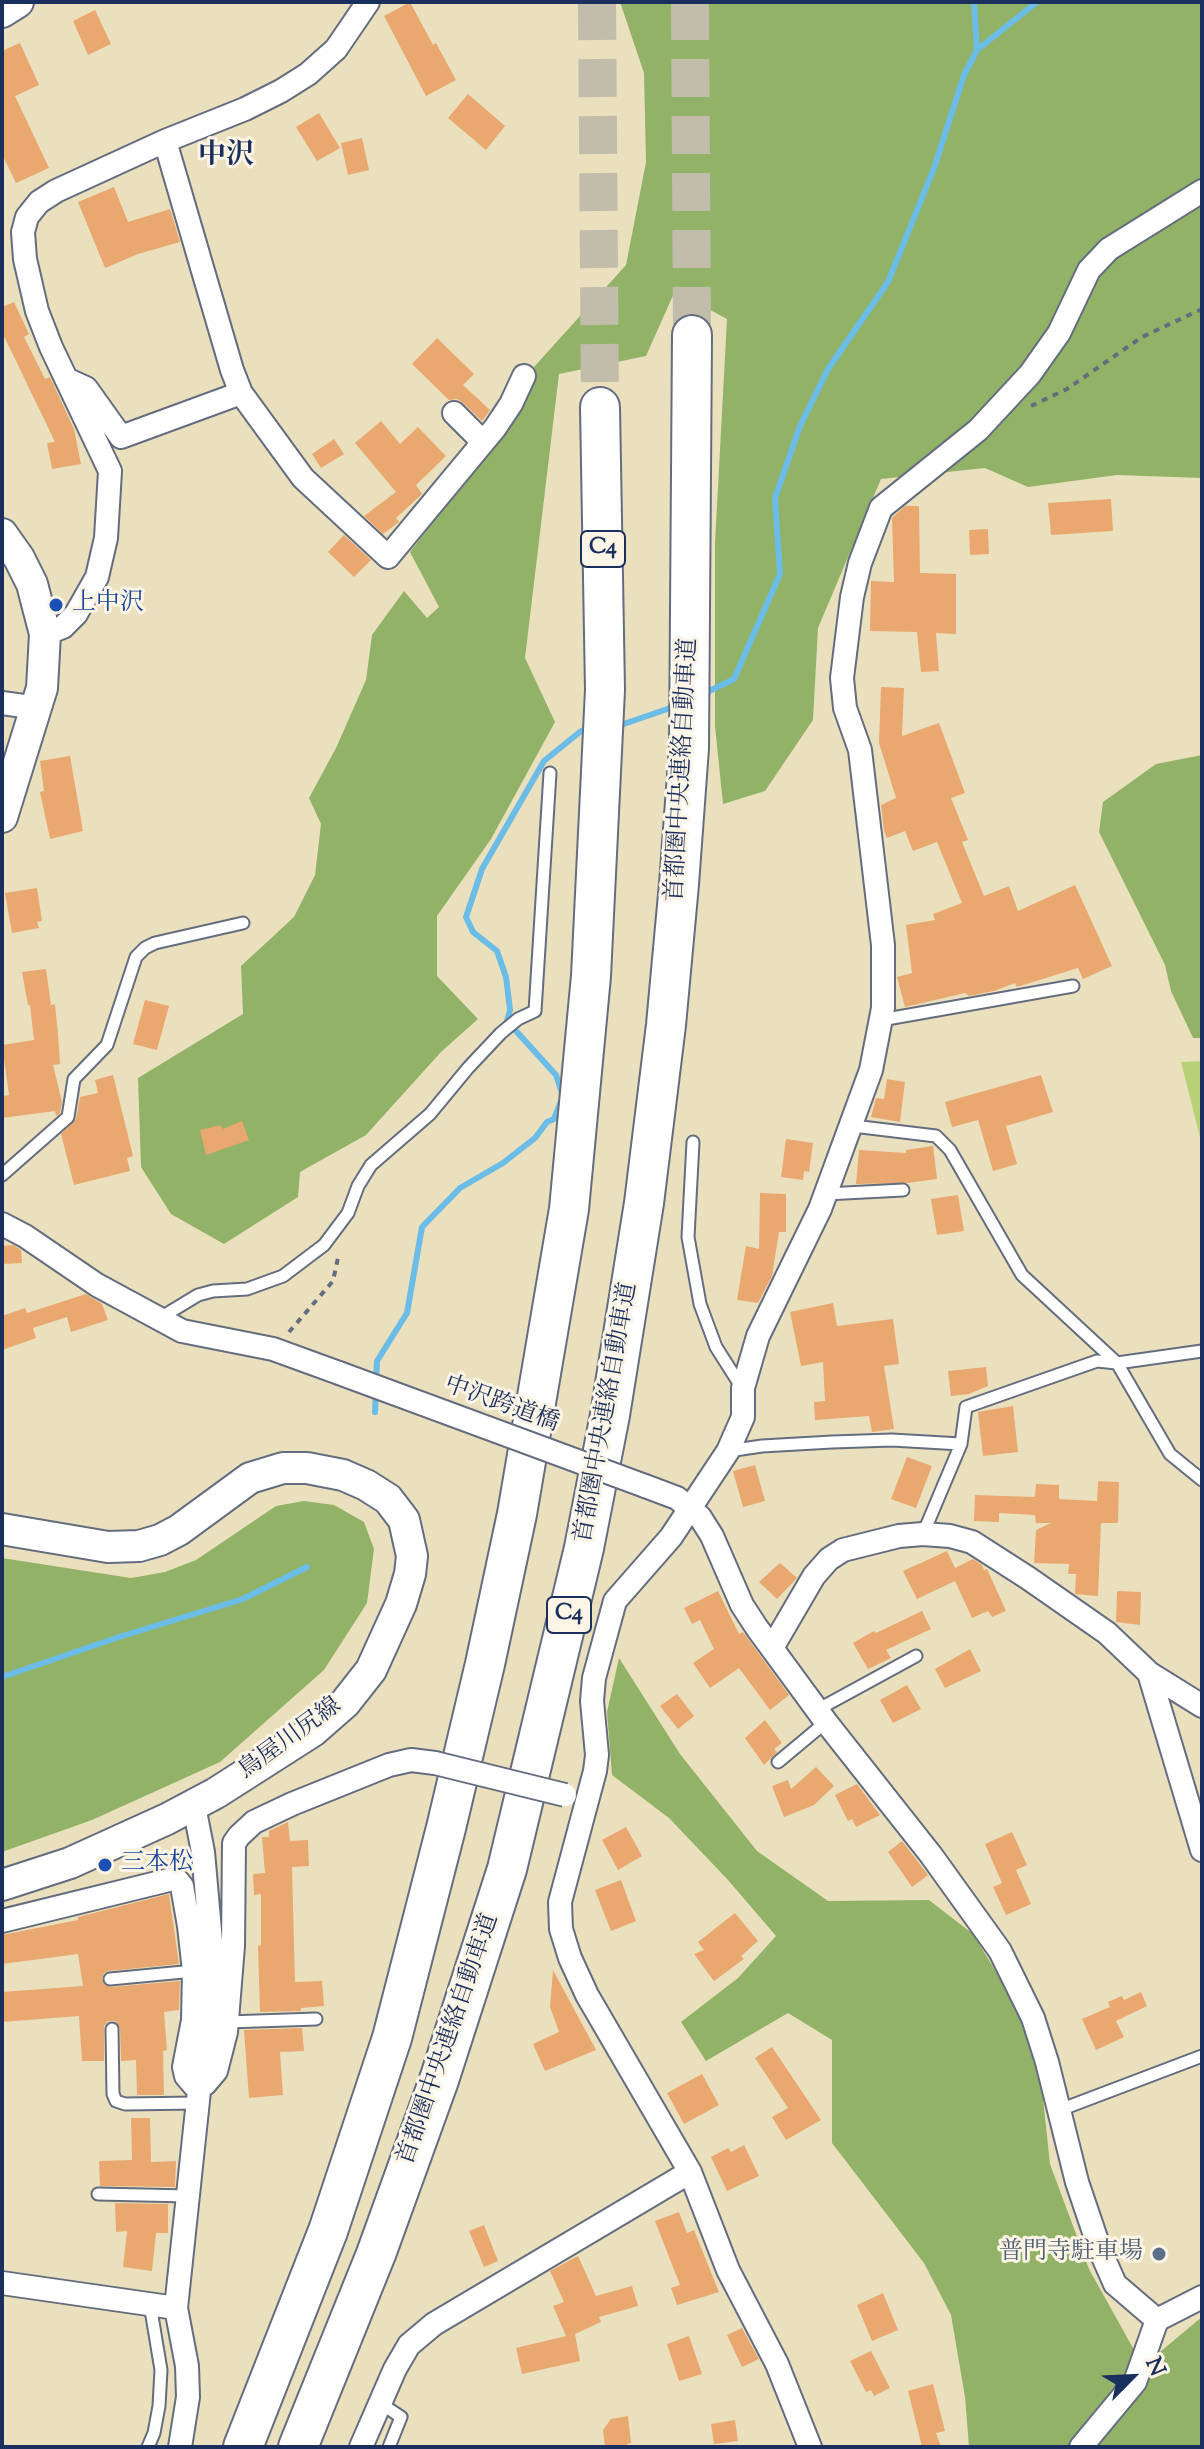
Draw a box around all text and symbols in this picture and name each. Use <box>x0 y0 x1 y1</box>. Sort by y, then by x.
district label: 中沢 <box>198 141 254 175</box>
road number: C4 <box>581 531 625 567</box>
place label: 上中沢 <box>72 591 144 619</box>
marker: 上中沢 <box>47 596 65 614</box>
street label: 首都圏中央連絡自動車道 <box>663 637 705 903</box>
street label: 首都圏中央連絡自動車道 <box>571 1281 645 1545</box>
street label: 中沢跨道橋 <box>440 1372 562 1440</box>
road number: C4 <box>547 1597 591 1633</box>
street label: 鳥屋川尻線 <box>234 1693 348 1787</box>
place label: 三本松 <box>121 1851 193 1879</box>
marker: 三本松 <box>96 1856 114 1874</box>
street label: 首都圏中央連絡自動車道 <box>393 1911 507 2169</box>
place label: 普門寺駐車場 <box>999 2240 1143 2268</box>
marker: 普門寺駐車場 <box>1150 2245 1168 2263</box>
north arrow <box>1092 2337 1172 2417</box>
text: N <box>1136 2353 1172 2382</box>

